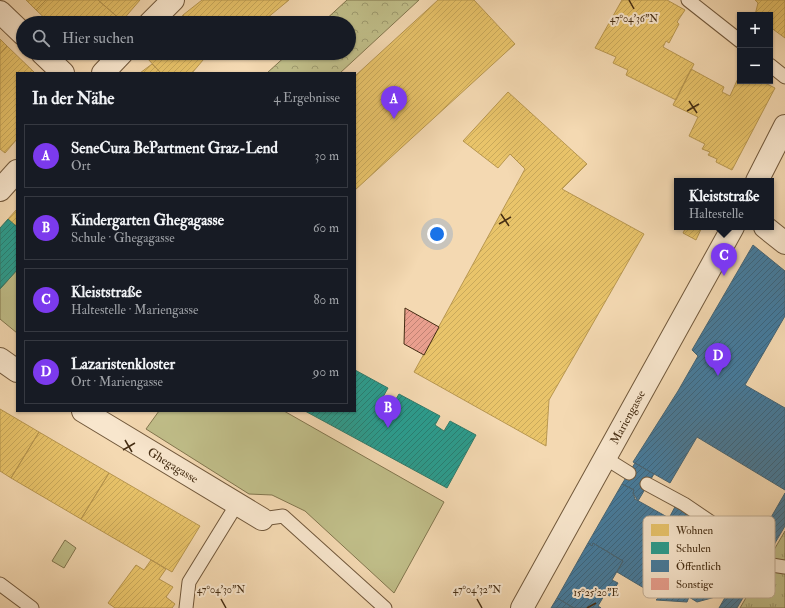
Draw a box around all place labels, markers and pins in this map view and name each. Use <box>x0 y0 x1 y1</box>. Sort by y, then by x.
pin: A <box>381 86 407 119</box>
pin: C <box>711 243 737 276</box>
pin: D <box>705 343 731 376</box>
pin: B <box>375 395 401 428</box>

